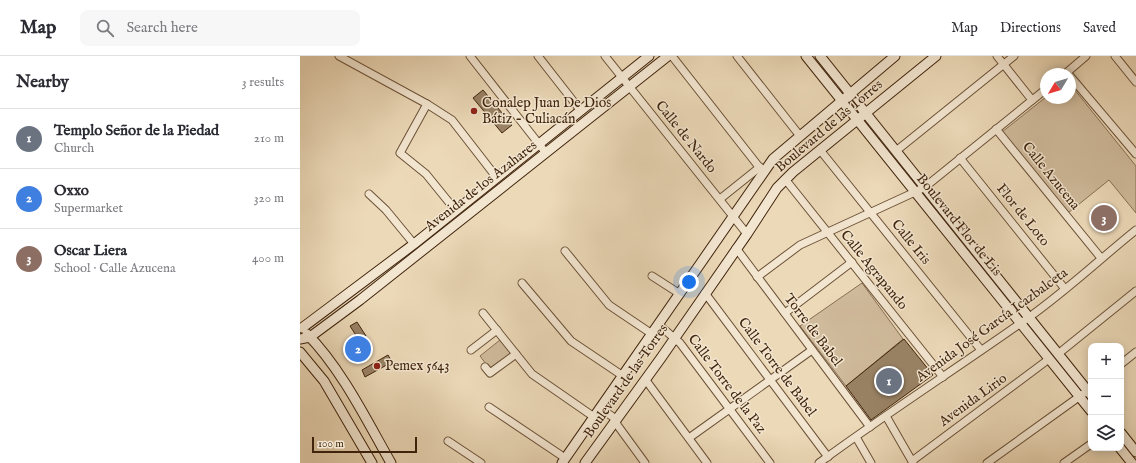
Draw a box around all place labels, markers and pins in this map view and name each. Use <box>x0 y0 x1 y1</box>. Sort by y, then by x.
place label: Conalep Juan De Dios Bátiz - Culiacán <box>482 94 611 128</box>
marker: Conalep Juan De Dios Bátiz - Culiacán <box>469 106 479 116</box>
pin: 3 <box>1091 203 1117 233</box>
pin: 2 <box>345 334 371 364</box>
place label: Pemex 5643 <box>385 357 449 375</box>
marker: Pemex 5643 <box>372 361 382 371</box>
pin: 1 <box>876 366 902 396</box>

